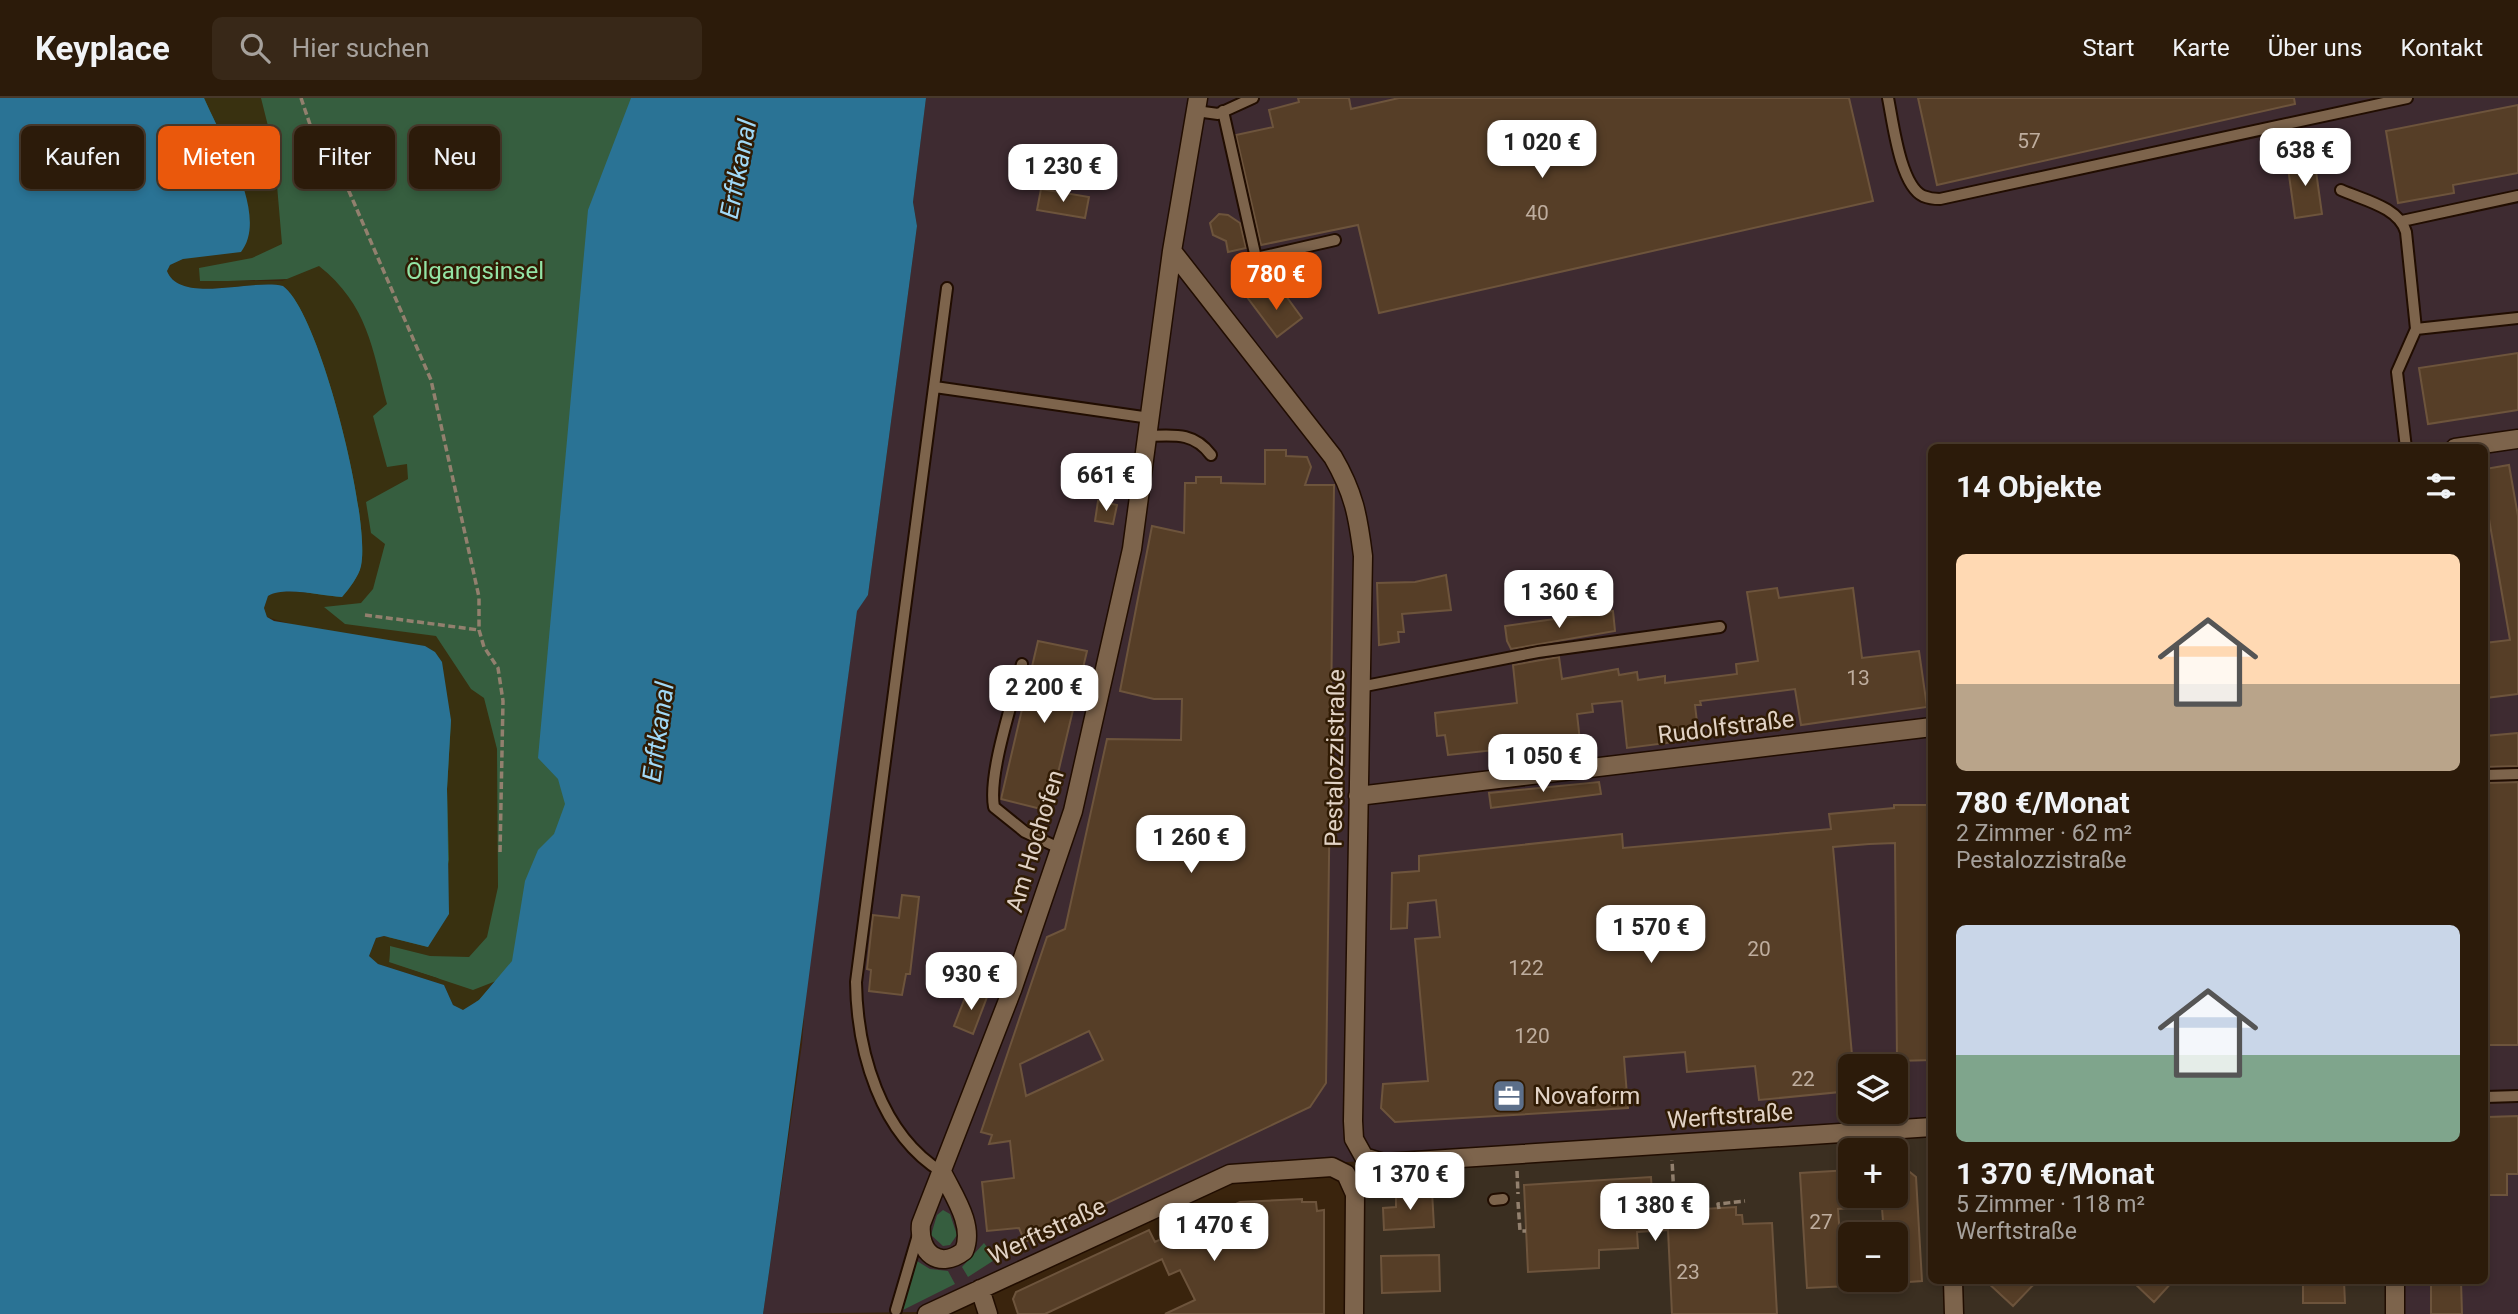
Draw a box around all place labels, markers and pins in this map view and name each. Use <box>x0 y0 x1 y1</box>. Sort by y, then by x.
pin: 1 020 € <box>1477 120 1607 180</box>
pin: 638 € <box>2256 129 2354 188</box>
pin: 1 230 € <box>998 144 1128 204</box>
pin: 780 € <box>1227 252 1325 312</box>
pin: 661 € <box>1057 454 1155 513</box>
pin: 1 360 € <box>1494 570 1624 630</box>
pin: 2 200 € <box>979 666 1109 725</box>
pin: 1 050 € <box>1478 734 1608 794</box>
pin: 1 260 € <box>1126 816 1256 875</box>
pin: 1 570 € <box>1586 906 1716 965</box>
pin: 930 € <box>922 953 1020 1012</box>
office icon: Novaform <box>1490 1077 1528 1115</box>
place label: Novaform <box>1534 1082 1640 1110</box>
pin: 1 370 € <box>1345 1152 1475 1212</box>
pin: 1 380 € <box>1590 1184 1720 1243</box>
pin: 1 470 € <box>1149 1204 1279 1263</box>

